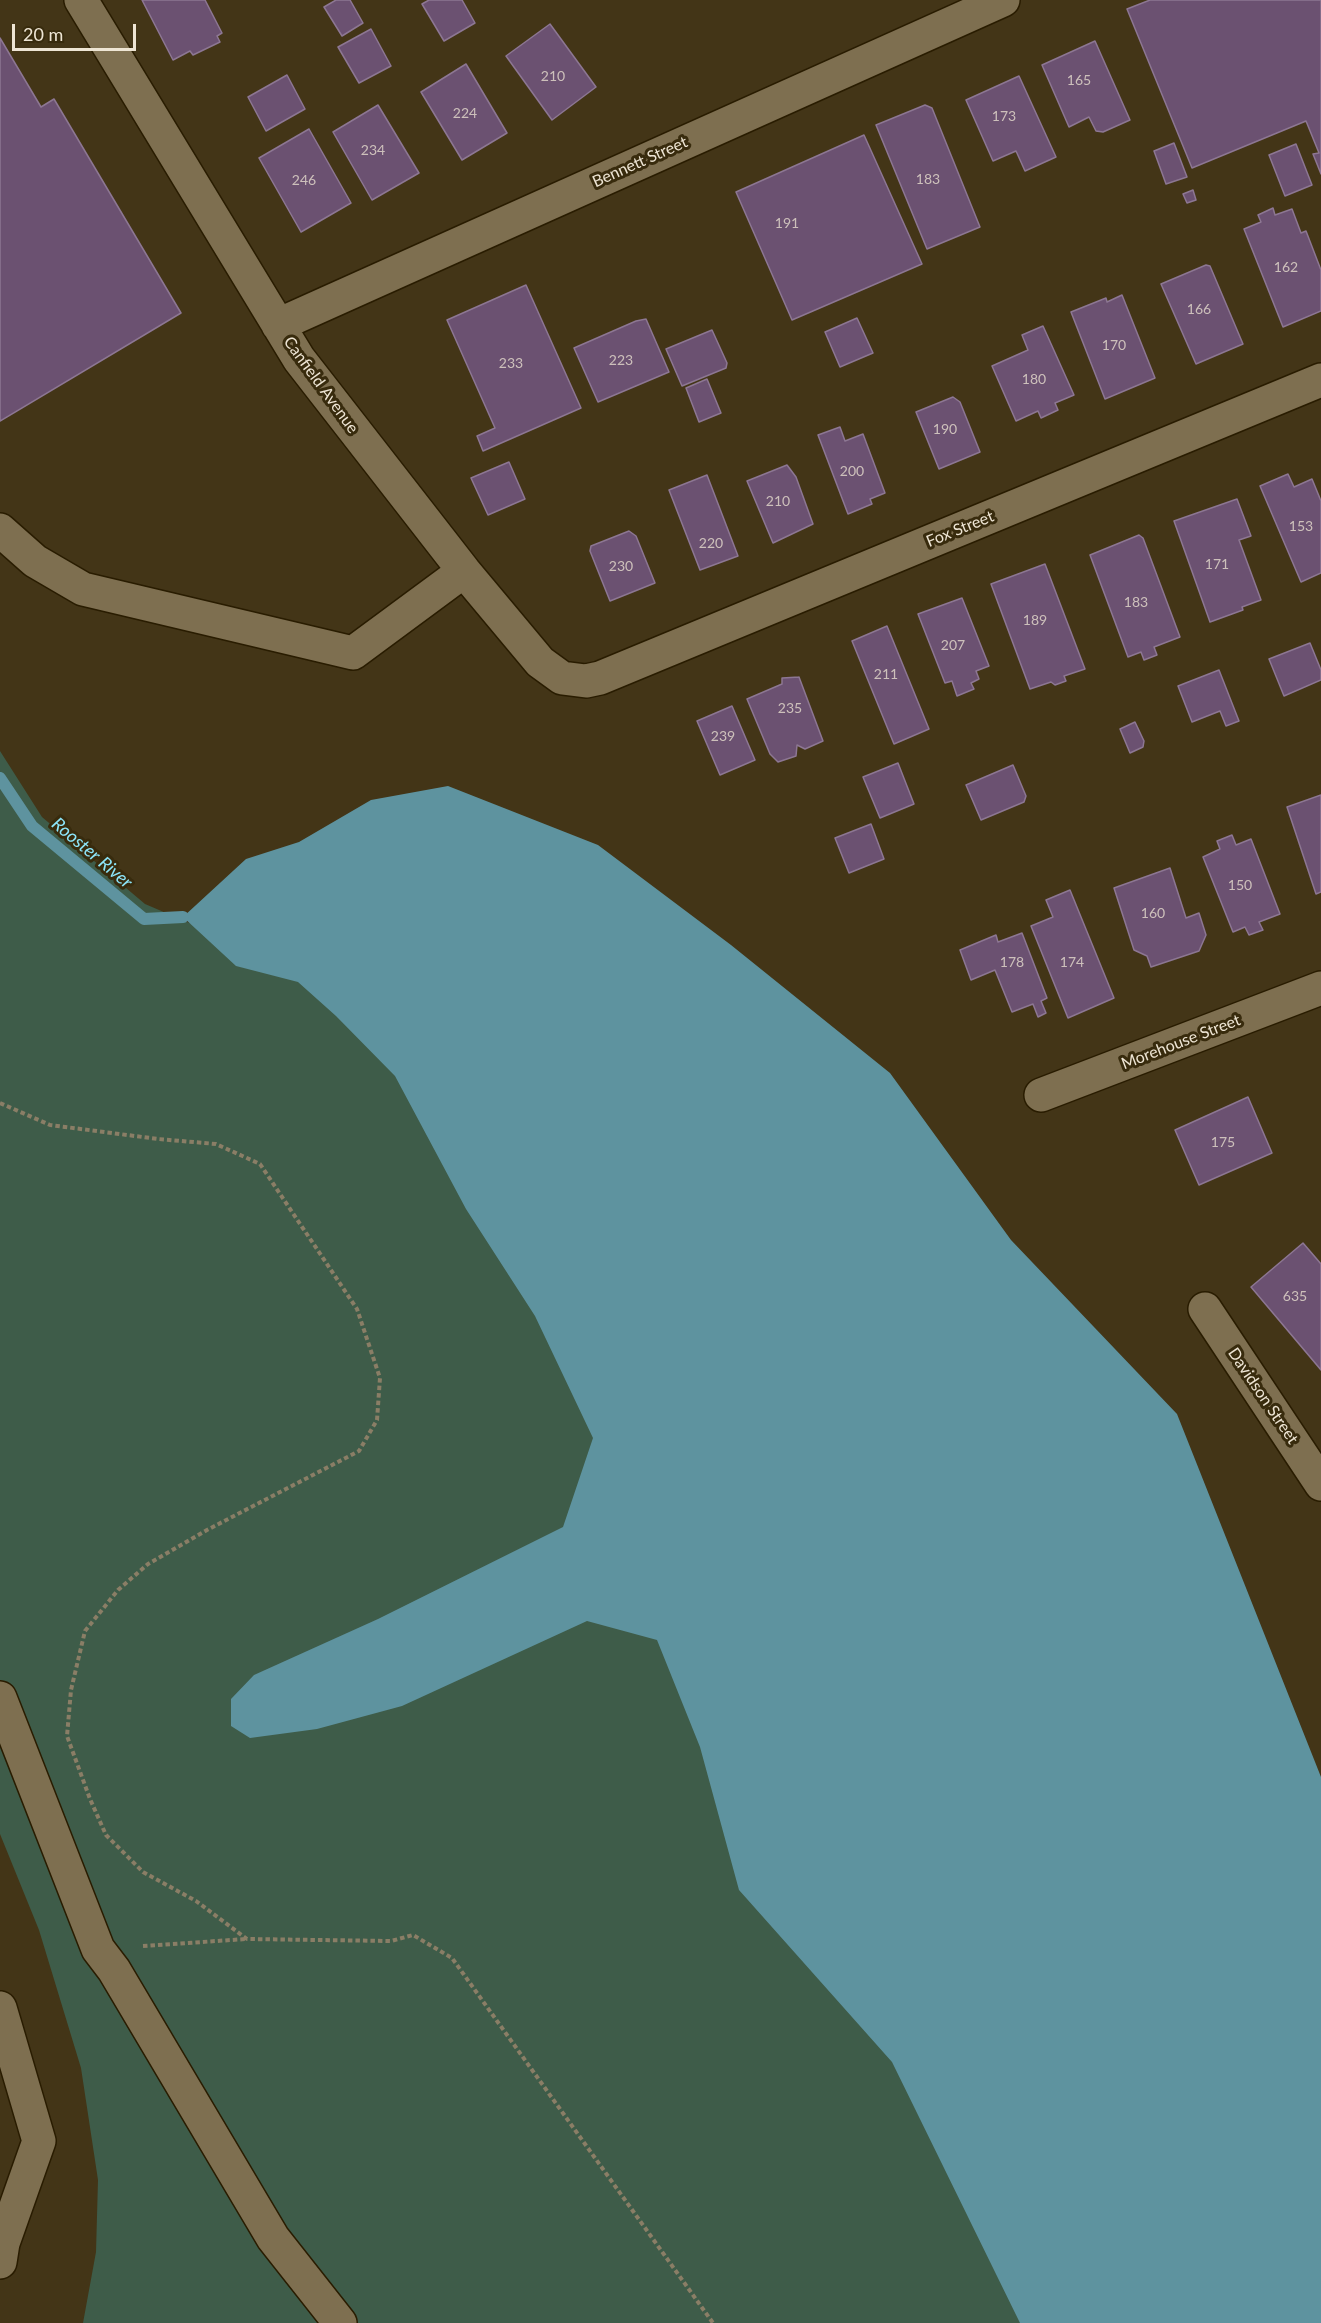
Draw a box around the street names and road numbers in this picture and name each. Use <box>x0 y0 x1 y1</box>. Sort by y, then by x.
street label: Bennett Street <box>589 132 691 192</box>
street label: Canfield Avenue <box>279 333 363 437</box>
street label: Fox Street <box>923 507 997 551</box>
street label: Morehouse Street <box>1119 1010 1243 1074</box>
street label: Davidson Street <box>1224 1344 1302 1448</box>

